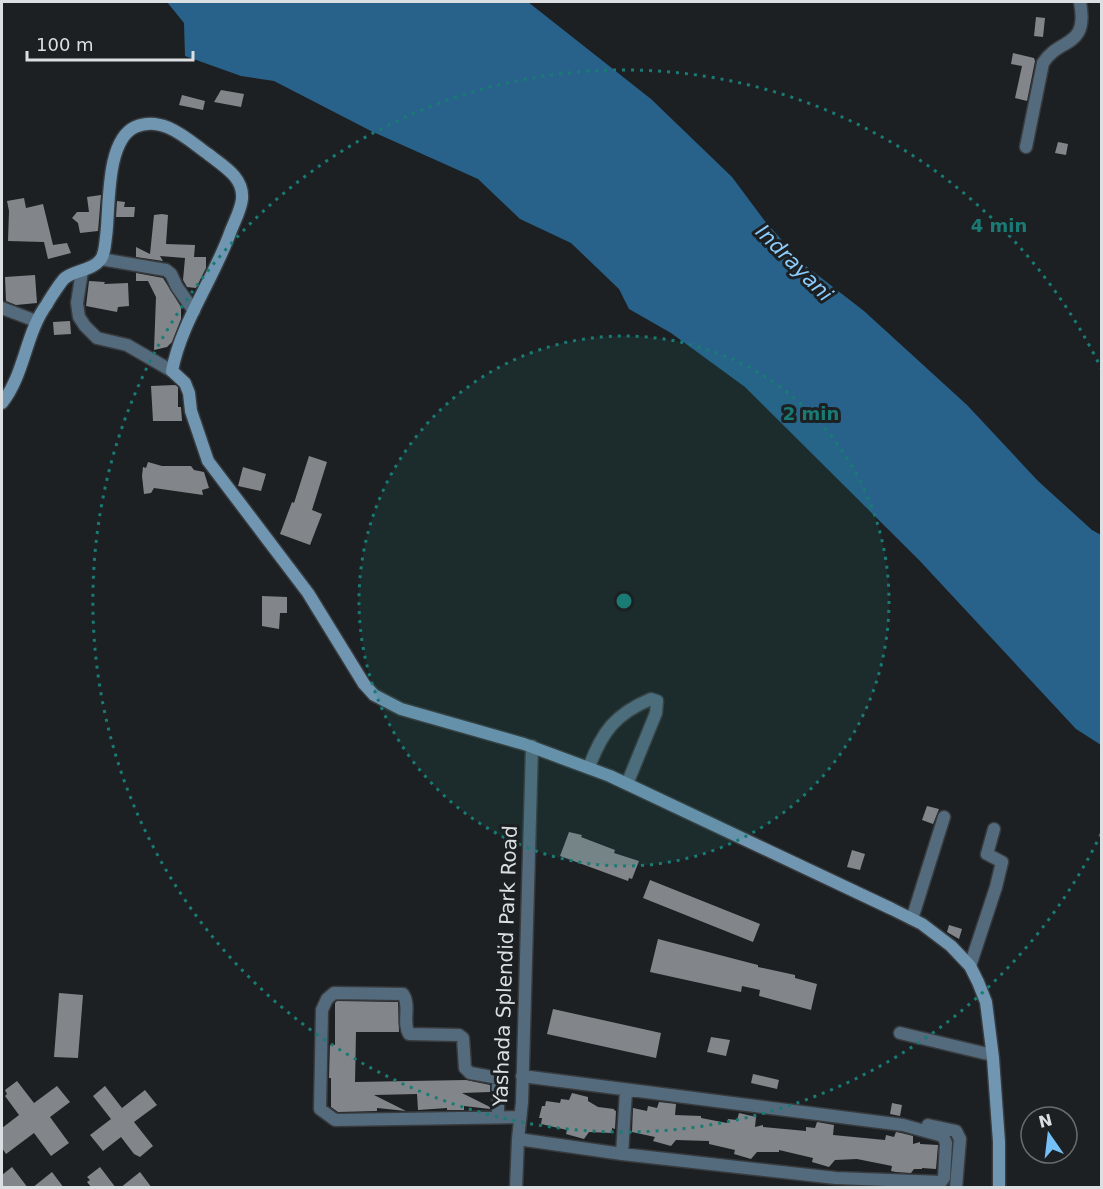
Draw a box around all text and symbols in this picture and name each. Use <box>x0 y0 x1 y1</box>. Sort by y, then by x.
scale bar <box>27 24 194 62</box>
text: 100 m <box>36 34 94 55</box>
text: 4 min <box>971 215 1027 236</box>
water label: Indrayani <box>751 220 838 307</box>
text: 2 min <box>783 403 839 424</box>
centre of rings <box>614 591 634 611</box>
street label: Yashada Splendid Park Road <box>488 825 522 1108</box>
north arrow <box>1019 1105 1079 1165</box>
text: N <box>1037 1110 1054 1132</box>

